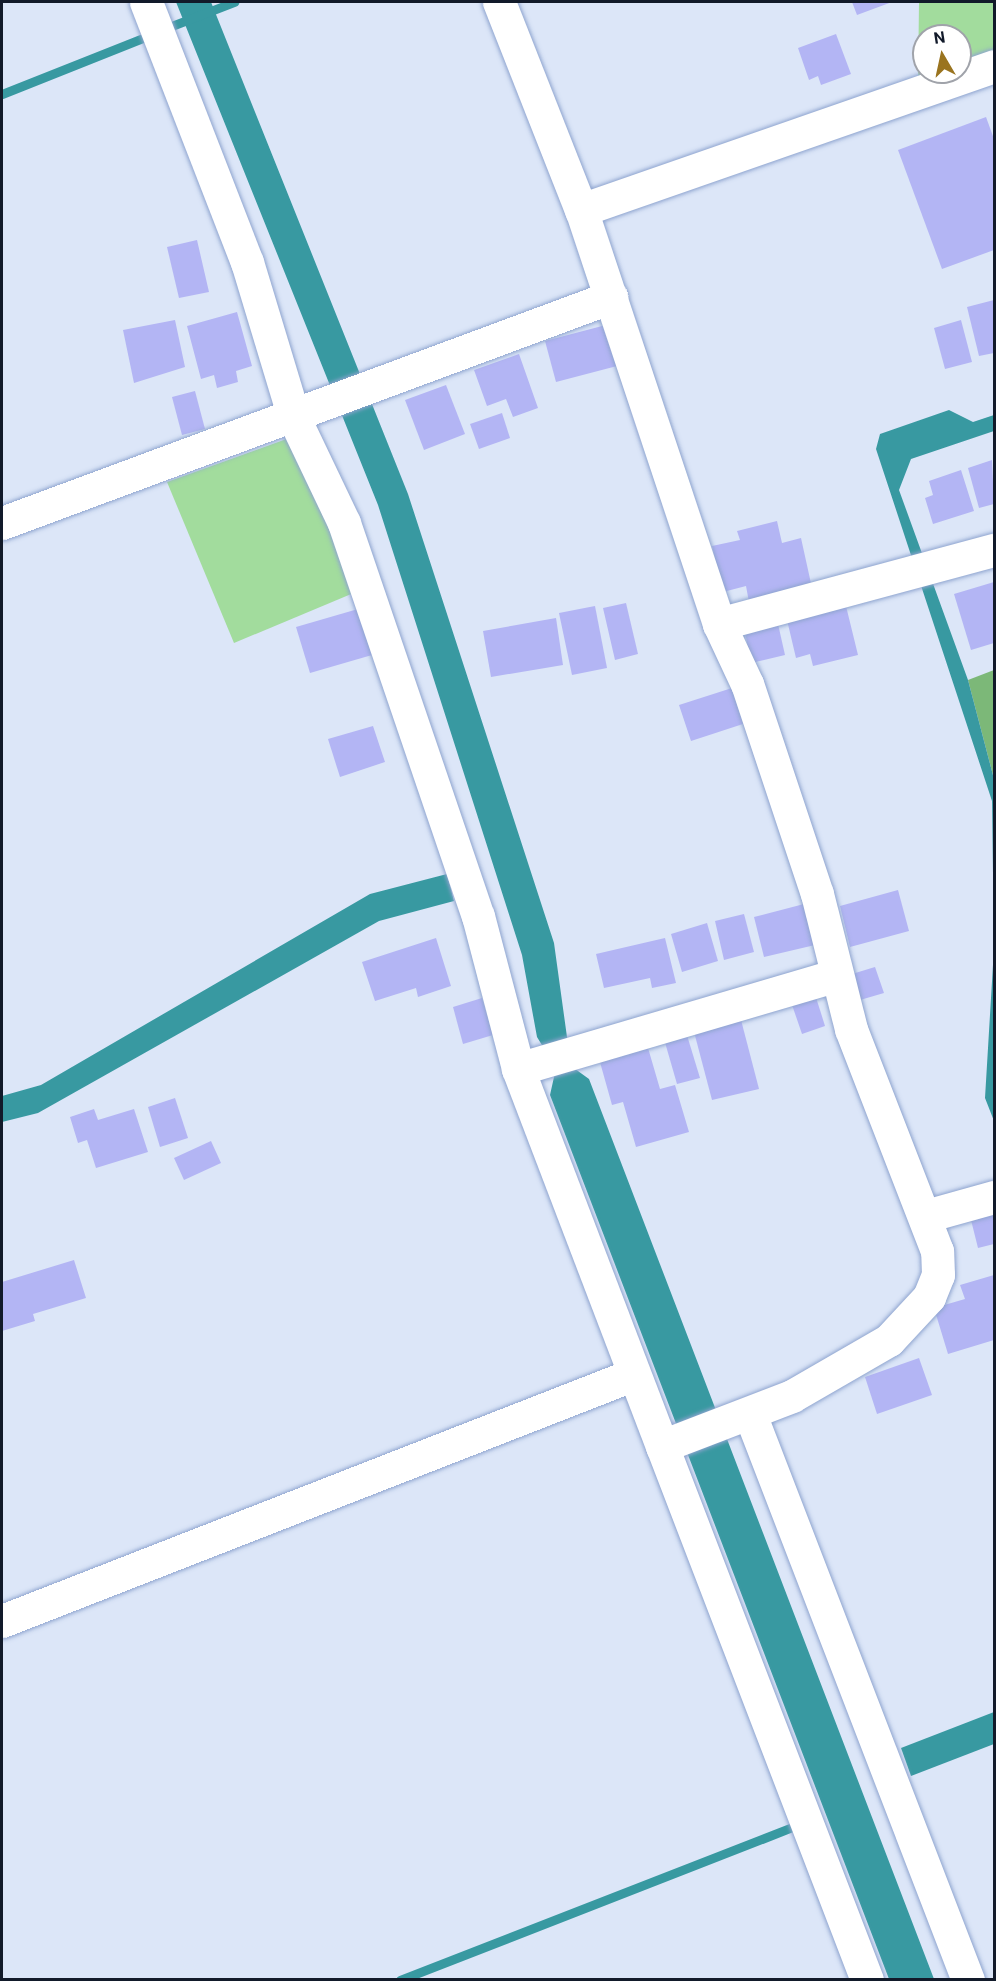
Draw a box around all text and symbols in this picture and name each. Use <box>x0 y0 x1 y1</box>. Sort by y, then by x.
north arrow <box>912 24 972 84</box>
text: N <box>932 27 946 48</box>

